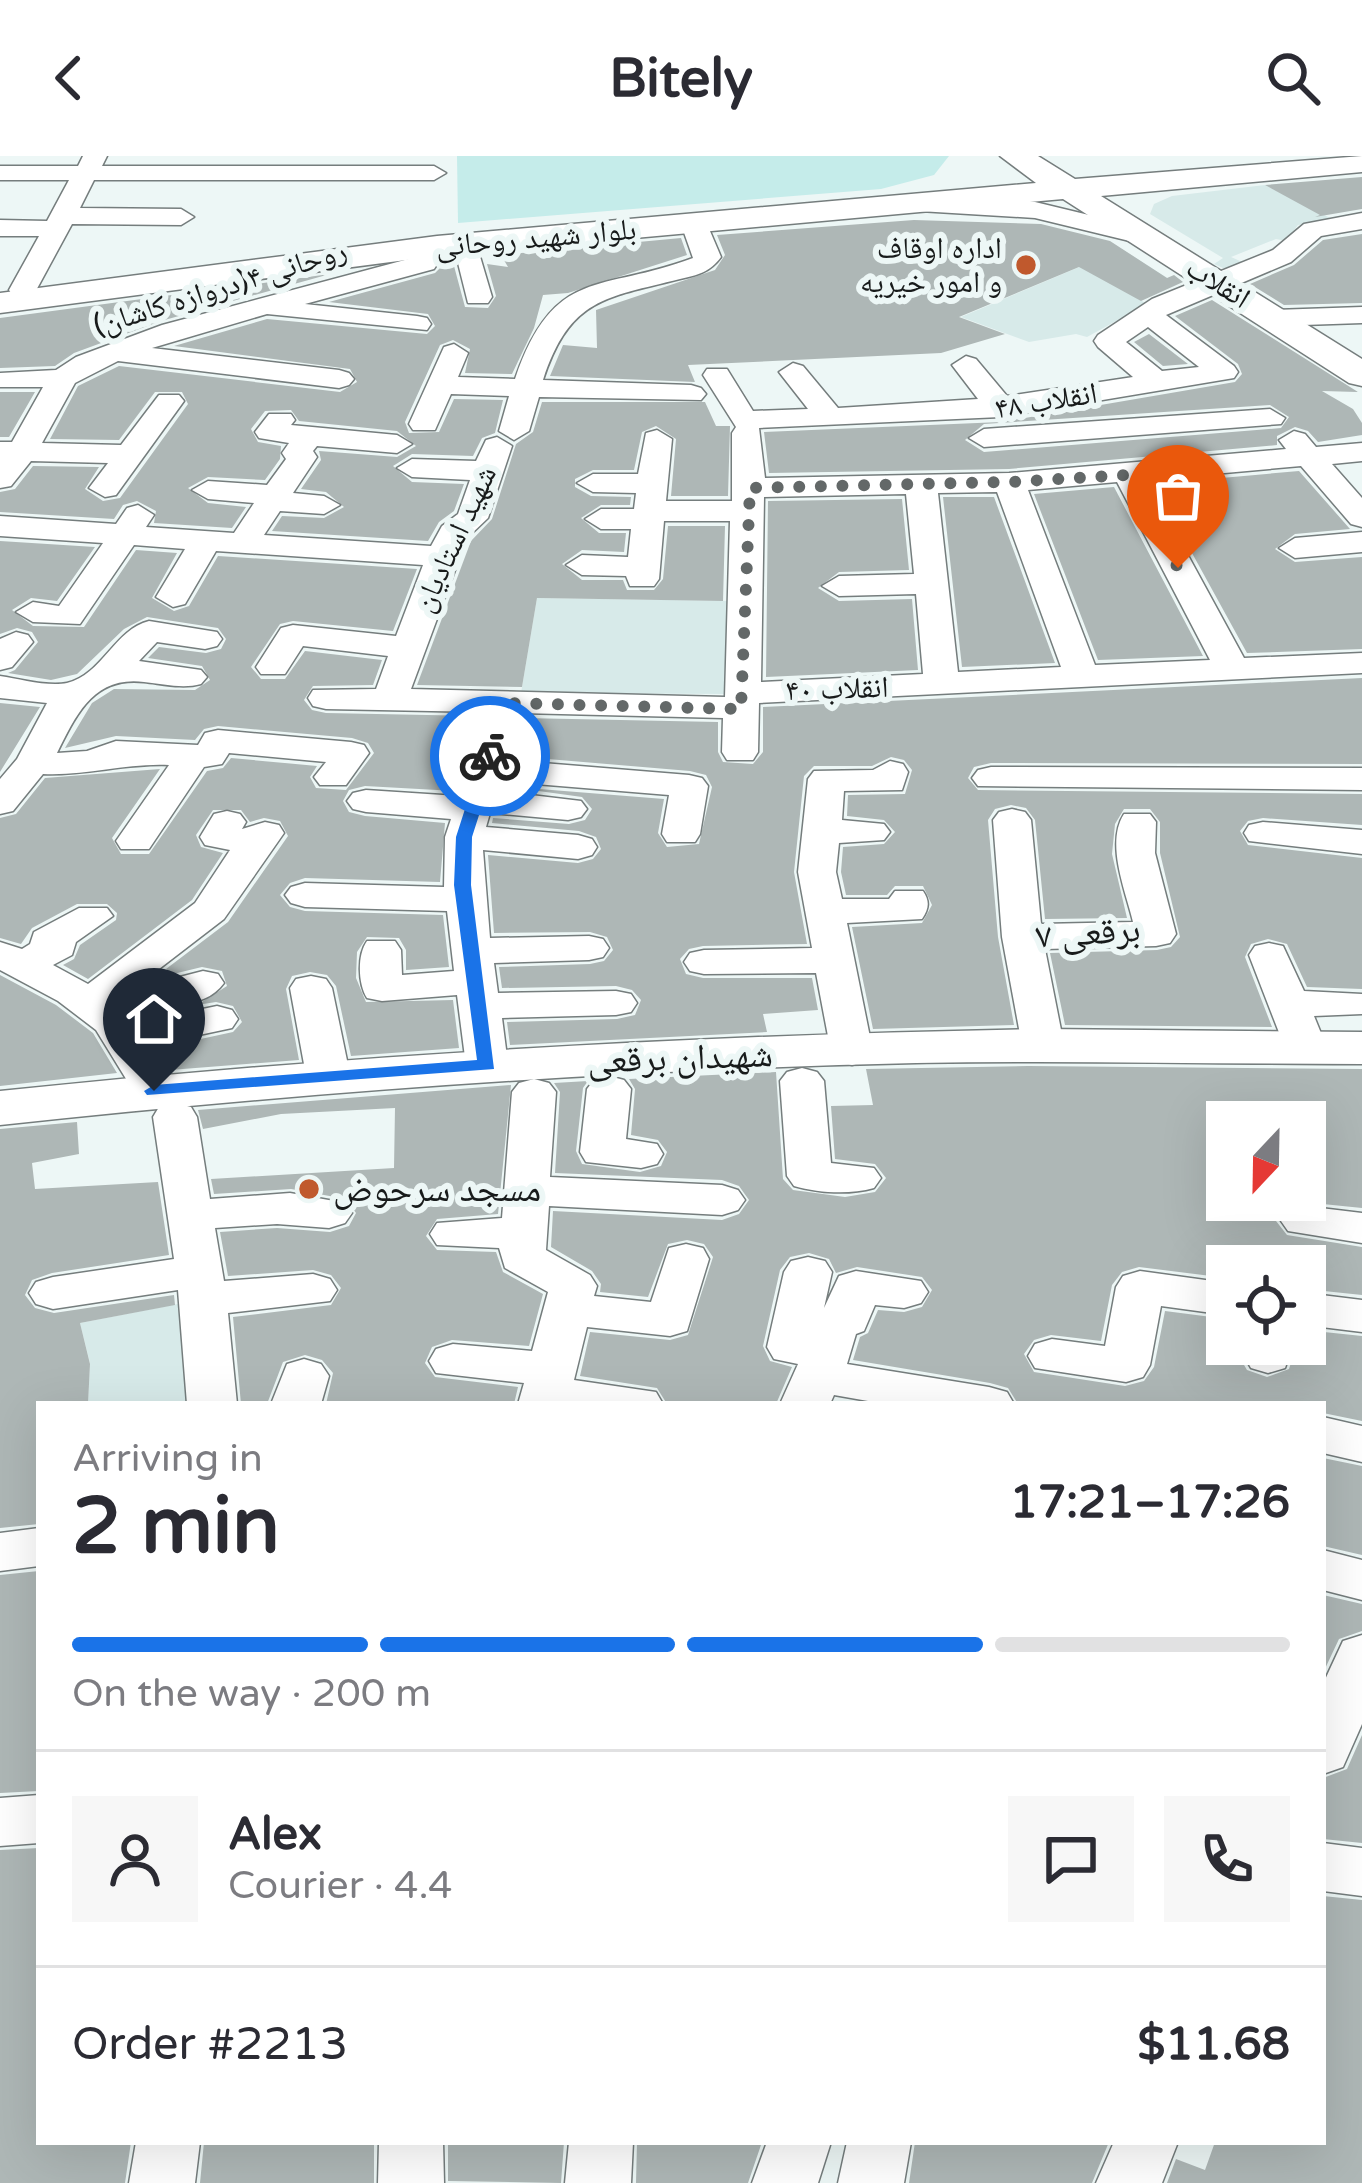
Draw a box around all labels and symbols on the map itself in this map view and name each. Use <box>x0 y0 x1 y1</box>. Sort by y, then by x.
street label: بلوار شهید روحانی <box>434 211 638 265</box>
place label: اداره اوقاف و امور خیریه <box>860 230 1002 301</box>
street label: روحانی ۴(دروازه کاشان) <box>89 232 351 344</box>
street label: انقلاب <box>1179 249 1257 317</box>
marker: اداره اوقاف و امور خیریه <box>1013 252 1039 278</box>
street label: انقلاب ۴۸ <box>992 375 1100 427</box>
pin <box>1127 445 1229 568</box>
street label: شهید استادیان <box>405 460 505 618</box>
street label: انقلاب ۴۰ <box>785 669 889 709</box>
courier <box>430 696 550 816</box>
street label: برقعی ۷ <box>1034 908 1142 958</box>
pin <box>103 968 205 1091</box>
street label: شهیدان برقعی <box>586 1033 774 1083</box>
north arrow <box>1206 1101 1326 1221</box>
place label: مسجد سرحوض <box>333 1168 541 1211</box>
marker: مسجد سرحوض <box>296 1176 322 1202</box>

